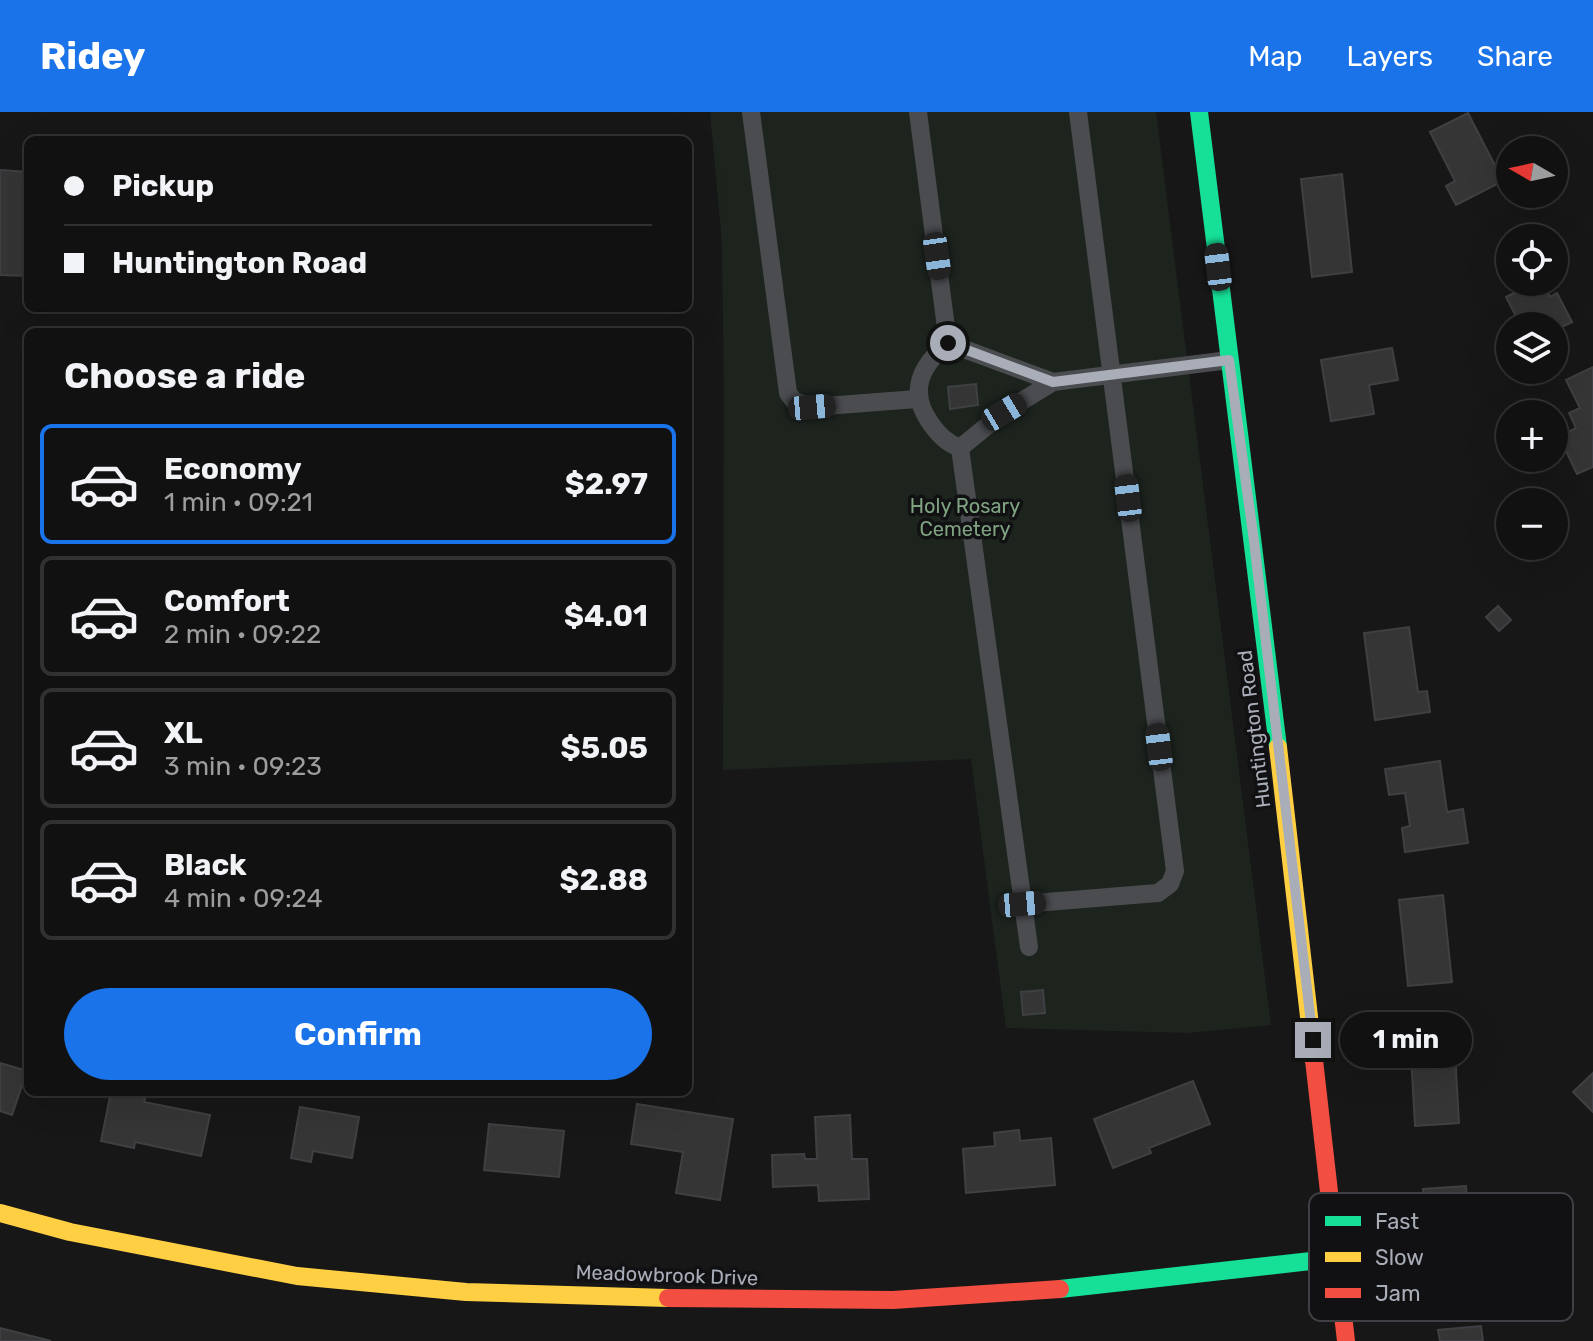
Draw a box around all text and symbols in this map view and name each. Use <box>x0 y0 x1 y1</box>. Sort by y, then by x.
text: Ridey <box>40 33 146 79</box>
text: Map <box>1248 40 1303 73</box>
text: Layers <box>1347 40 1433 73</box>
text: Share <box>1477 40 1553 73</box>
north arrow <box>1496 136 1568 208</box>
map controls <box>1496 136 1568 560</box>
text: Pickup <box>112 168 214 204</box>
button: locate <box>1496 224 1568 296</box>
car <box>922 231 952 281</box>
car <box>1203 242 1233 292</box>
text: Huntington Road <box>112 245 367 281</box>
button: layers <box>1496 312 1568 384</box>
route start <box>930 325 966 361</box>
text: Choose a ride <box>64 354 305 397</box>
car <box>977 389 1031 435</box>
car <box>787 393 837 421</box>
button: + <box>1496 400 1568 472</box>
icon: car <box>68 448 140 520</box>
text: Economy <box>164 451 302 487</box>
text: $2.97 <box>565 466 648 502</box>
car <box>1113 473 1143 523</box>
text: 1 min · 09:21 <box>164 487 313 518</box>
button: − <box>1496 488 1568 560</box>
park label: Holy Rosary Cemetery <box>910 494 1020 541</box>
icon: car <box>68 580 140 652</box>
text: Comfort <box>164 583 290 619</box>
text: $4.01 <box>564 598 648 634</box>
text: 2 min · 09:22 <box>164 619 321 650</box>
street label: Huntington Road <box>1232 649 1276 809</box>
icon: car <box>68 712 140 784</box>
text: XL <box>164 715 203 751</box>
car <box>1144 722 1174 772</box>
text: $5.05 <box>561 730 648 766</box>
text: 3 min · 09:23 <box>164 751 322 782</box>
icon: car <box>68 844 140 916</box>
text: Black <box>164 847 247 883</box>
text: $2.88 <box>559 862 648 898</box>
text: 4 min · 09:24 <box>164 883 323 914</box>
car <box>997 890 1047 918</box>
button: Confirm <box>64 988 652 1080</box>
callout: 1 min <box>1341 1012 1473 1068</box>
route end <box>1295 1022 1331 1058</box>
text: 1 min <box>1373 1024 1439 1055</box>
legend <box>1309 1193 1573 1321</box>
text: Fast <box>1375 1208 1420 1235</box>
text: Slow <box>1375 1244 1424 1271</box>
street label: Meadowbrook Drive <box>575 1260 759 1290</box>
text: Jam <box>1375 1280 1421 1307</box>

